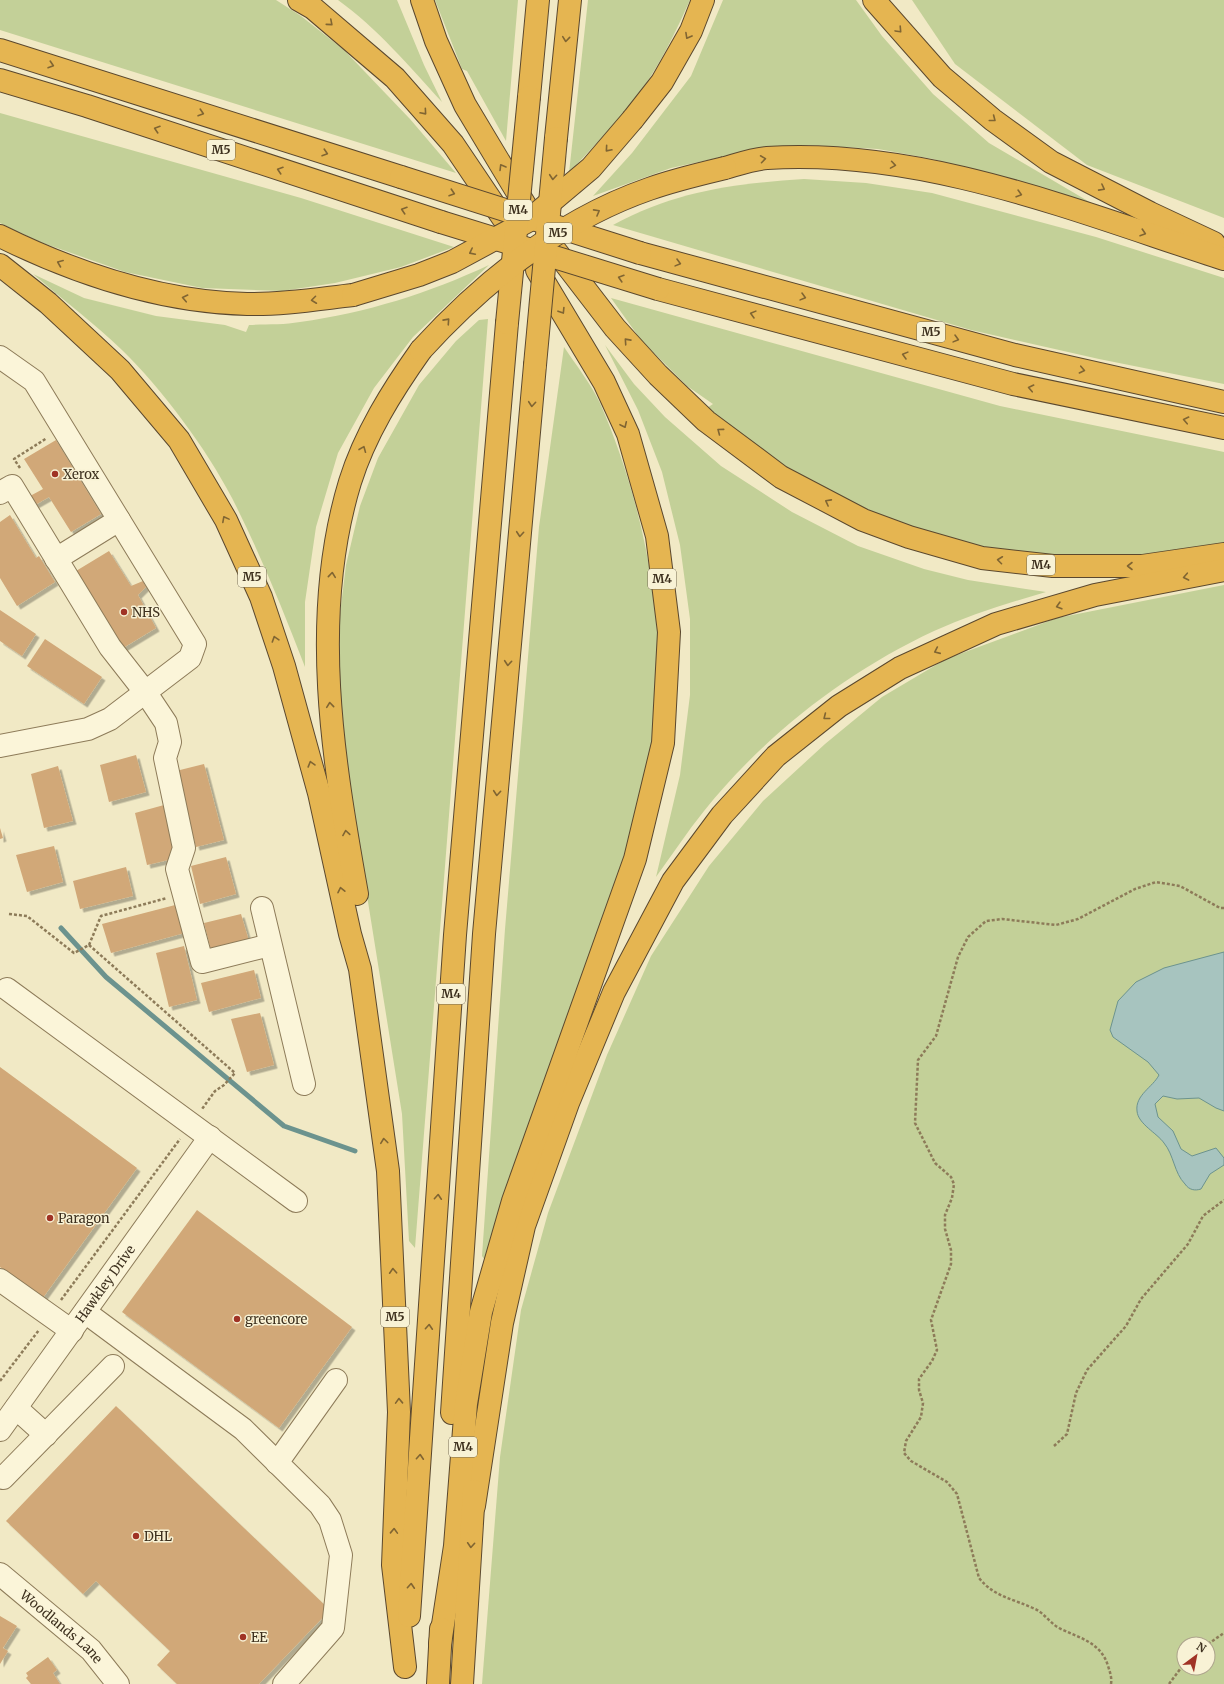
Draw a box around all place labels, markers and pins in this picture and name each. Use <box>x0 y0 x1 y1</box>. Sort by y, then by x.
place label: Xerox <box>63 466 100 483</box>
marker: Xerox <box>50 469 60 479</box>
place label: NHS <box>132 604 160 621</box>
marker: NHS <box>119 607 129 617</box>
place label: Paragon <box>58 1210 110 1227</box>
marker: Paragon <box>45 1213 55 1223</box>
place label: greencore <box>245 1311 307 1328</box>
marker: greencore <box>232 1314 242 1324</box>
place label: DHL <box>144 1528 172 1545</box>
marker: DHL <box>131 1531 141 1541</box>
place label: EE <box>251 1629 268 1646</box>
marker: EE <box>238 1632 248 1642</box>

